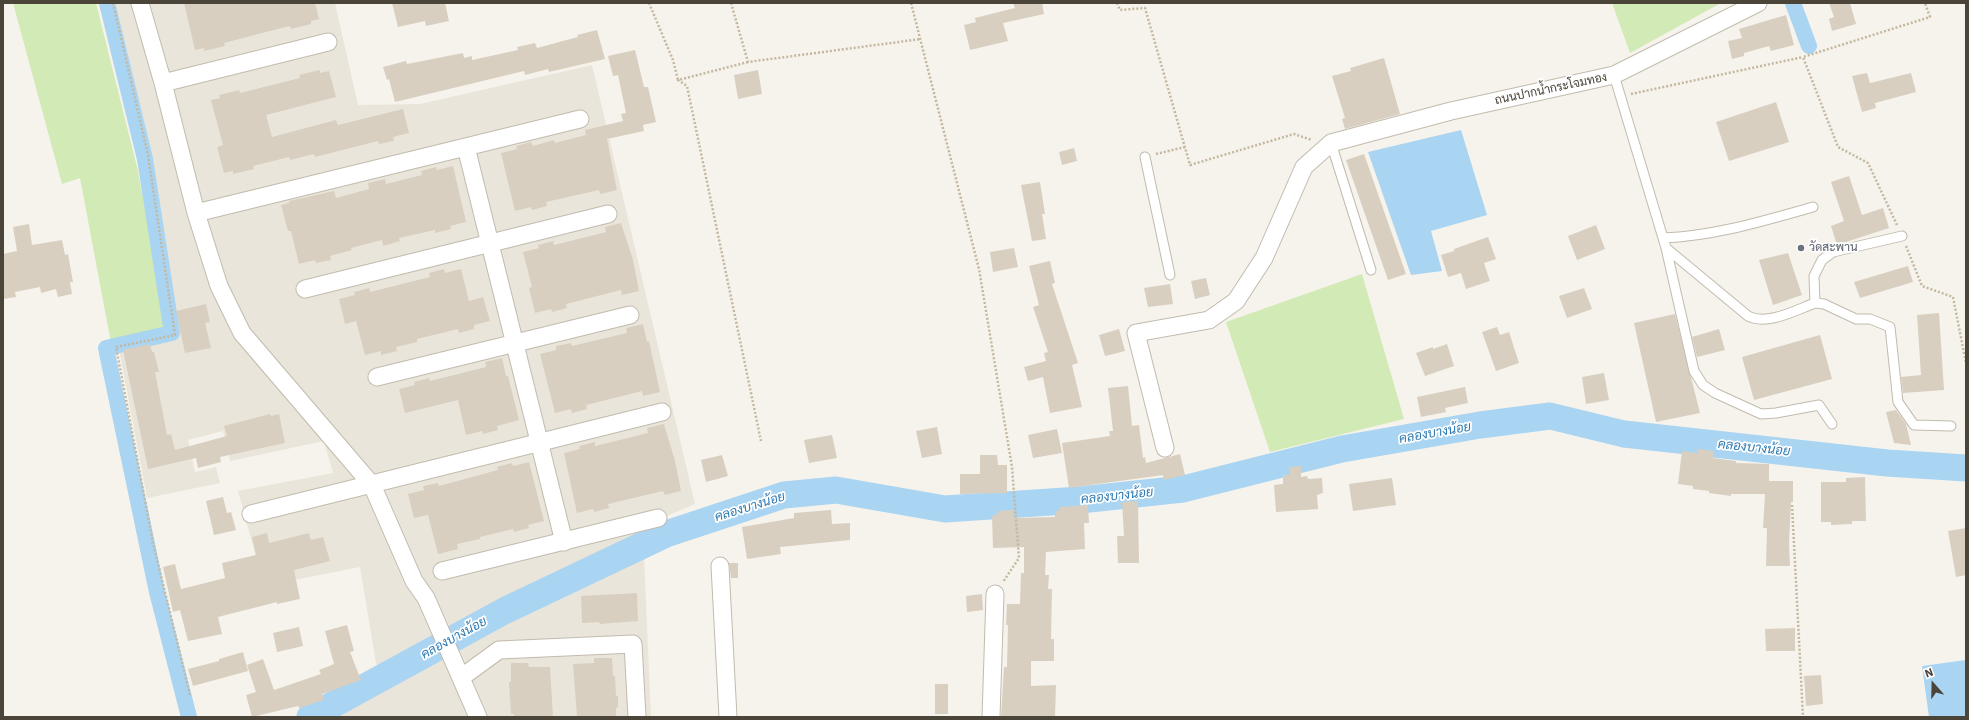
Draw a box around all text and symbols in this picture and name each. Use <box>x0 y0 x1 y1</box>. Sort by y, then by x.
street label: ถนนปากน้ำกระโจมทอง <box>1494 70 1608 108</box>
place label: วัดสะพาน <box>1809 241 1858 255</box>
marker: วัดสะพาน <box>1796 243 1806 253</box>
water label: คลองบางน้อย <box>1398 419 1472 447</box>
water label: คลองบางน้อย <box>1717 436 1791 460</box>
water label: คลองบางน้อย <box>1080 484 1154 508</box>
water label: คลองบางน้อย <box>713 489 787 525</box>
water label: คลองบางน้อย <box>418 614 490 662</box>
north arrow <box>1913 664 1953 704</box>
text: N <box>1923 665 1935 681</box>

